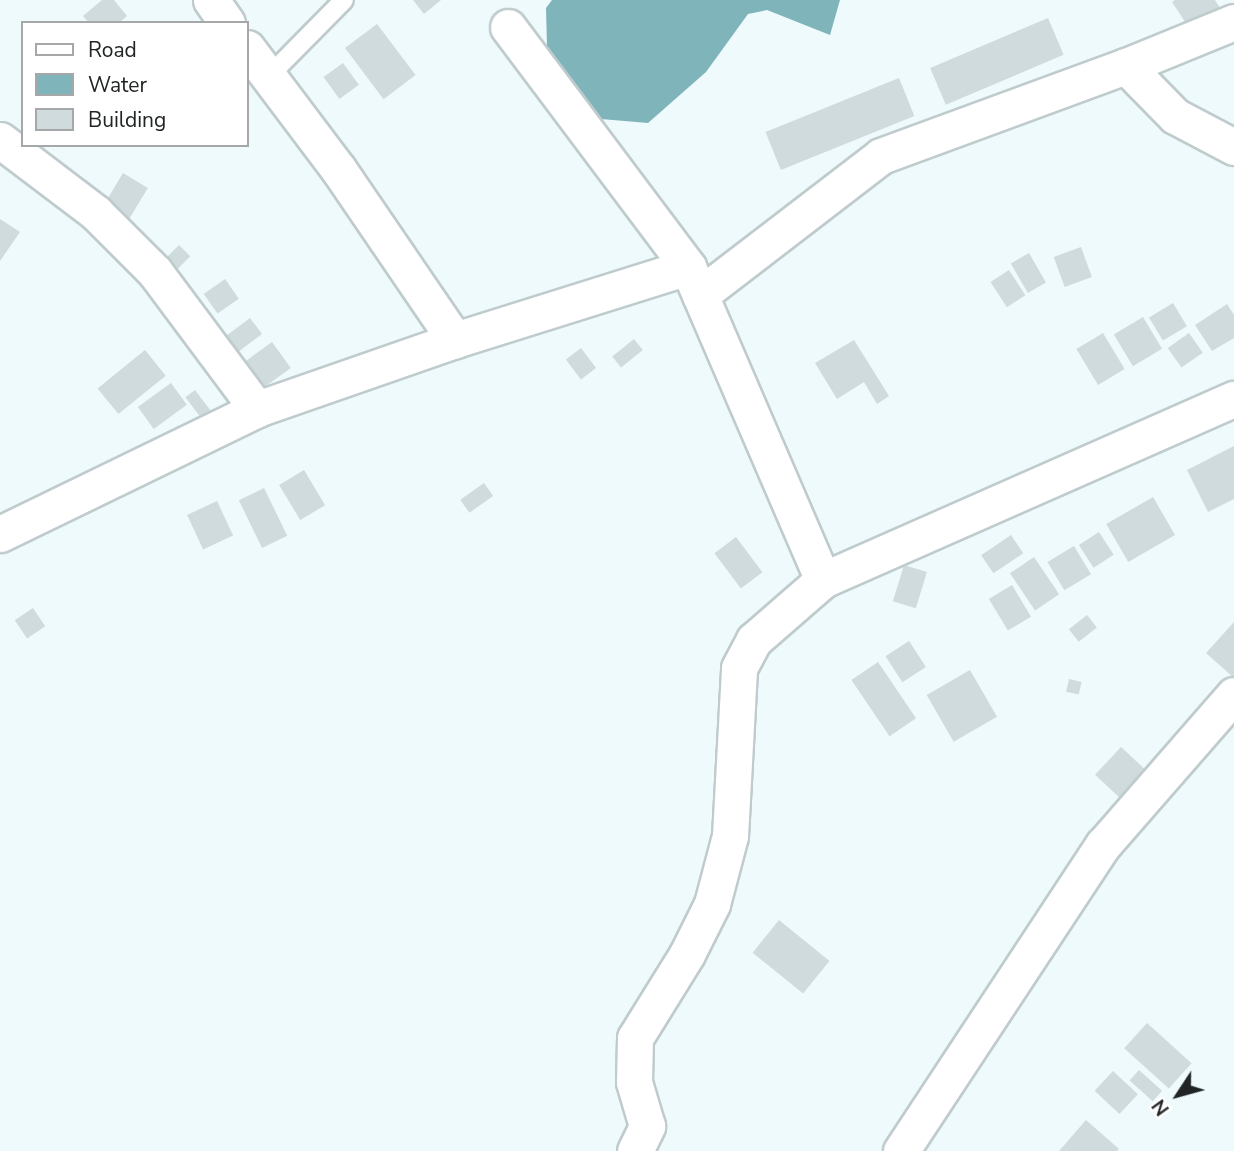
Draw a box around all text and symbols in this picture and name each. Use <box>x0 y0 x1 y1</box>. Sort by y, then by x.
legend <box>21 21 248 147</box>
text: Road <box>88 36 137 64</box>
text: Water <box>88 71 147 99</box>
text: Building <box>88 106 166 134</box>
north arrow <box>1143 1060 1213 1130</box>
text: N <box>1146 1094 1176 1121</box>

